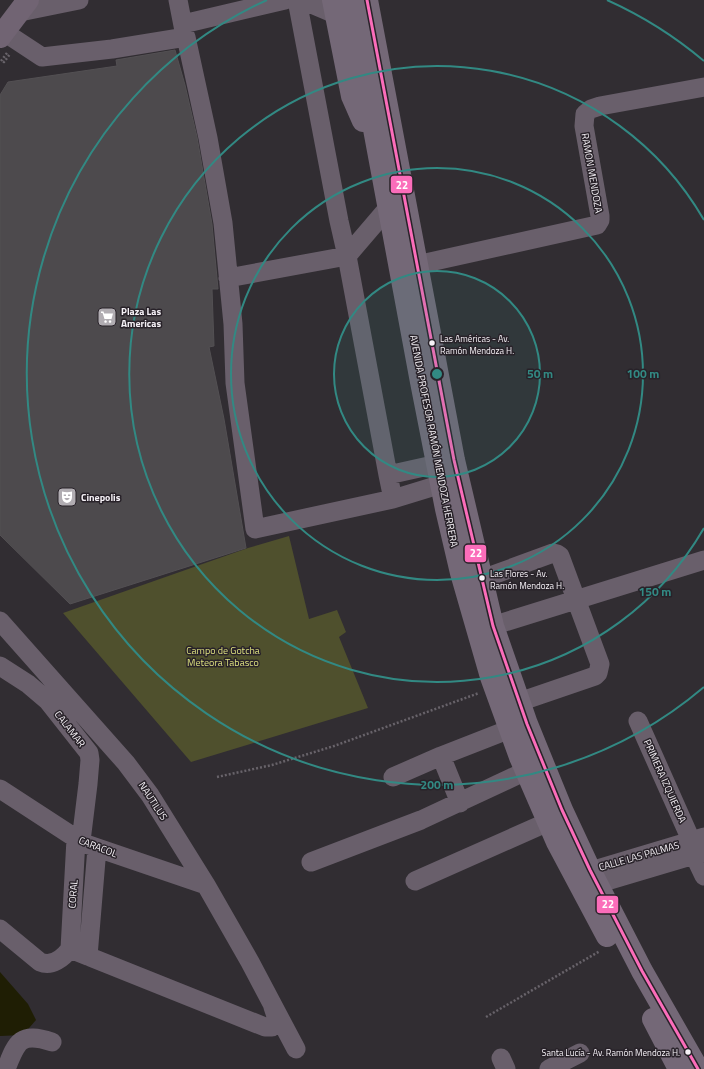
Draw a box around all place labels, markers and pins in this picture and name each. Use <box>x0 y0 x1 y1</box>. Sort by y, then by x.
place label: Plaza Las Americas <box>121 304 161 331</box>
supermarket icon: Plaza Las Americas <box>96 306 118 328</box>
place label: Las Américas - Av. Ramón Mendoza H. <box>440 332 514 357</box>
marker: Las Américas - Av. Ramón Mendoza H. <box>427 338 437 348</box>
centre of rings <box>430 367 444 381</box>
theatre icon: Cinepolis <box>56 486 78 508</box>
place label: Cinepolis <box>81 490 121 505</box>
place label: Las Flores - Av. Ramón Mendoza H. <box>490 567 564 592</box>
marker: Las Flores - Av. Ramón Mendoza H. <box>477 573 487 583</box>
place label: Santa Lucía - Av. Ramón Mendoza H. <box>542 1046 680 1059</box>
marker: Santa Lucía - Av. Ramón Mendoza H. <box>683 1047 693 1057</box>

